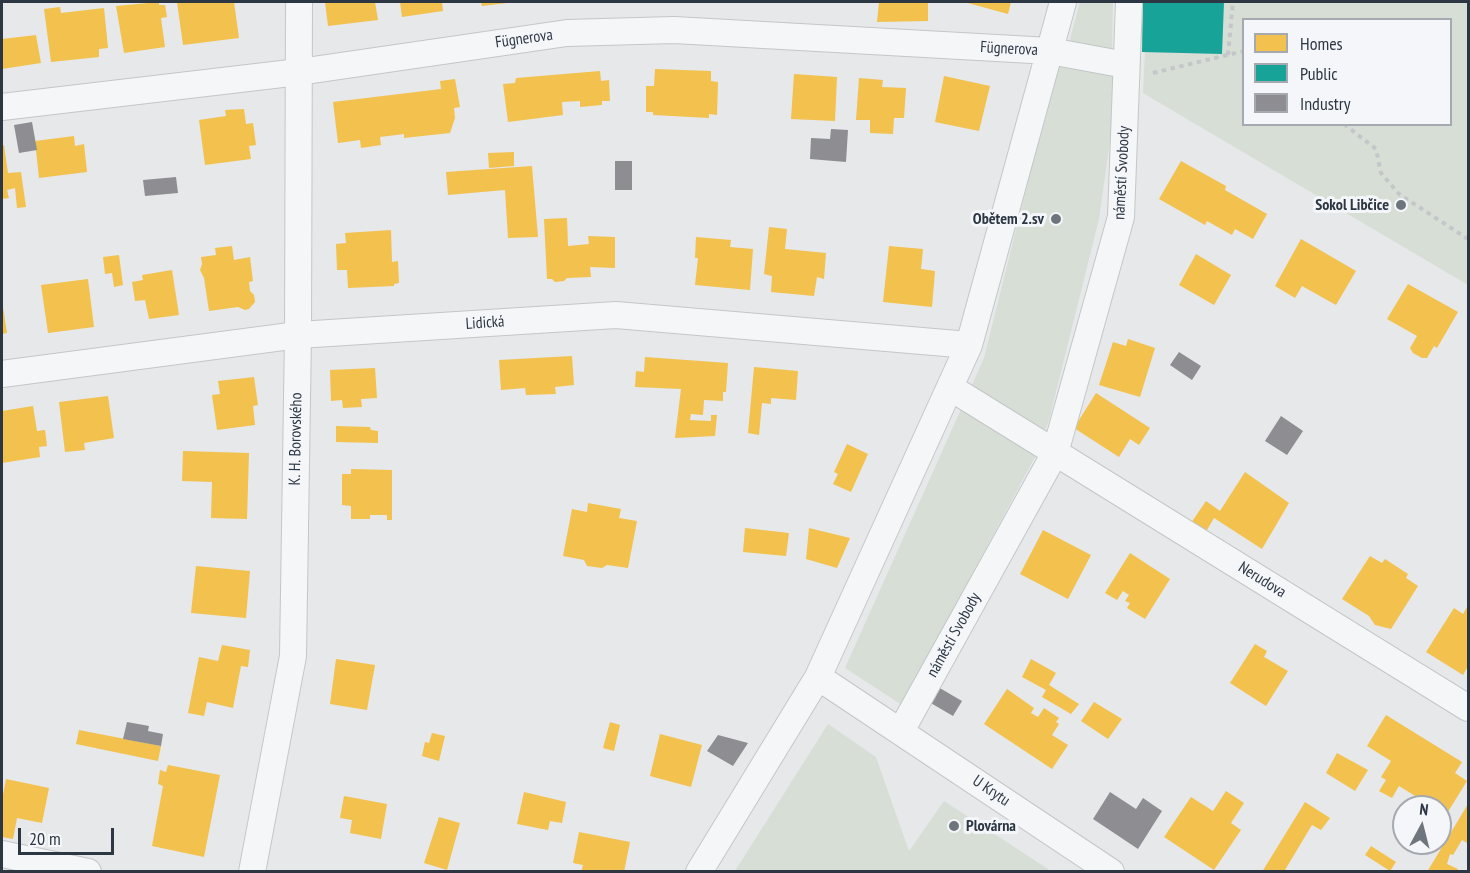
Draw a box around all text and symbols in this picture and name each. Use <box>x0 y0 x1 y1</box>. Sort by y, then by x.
legend <box>1242 18 1452 126</box>
street label: Fügnerova <box>494 25 554 53</box>
text: Homes <box>1300 32 1343 55</box>
street label: Fügnerova <box>980 38 1038 60</box>
text: Public <box>1300 62 1338 85</box>
text: Industry <box>1300 92 1350 115</box>
street label: náměstí Svobody <box>1110 126 1134 220</box>
place label: Sokol Libčice <box>1315 195 1389 215</box>
marker: Sokol Libčice <box>1394 198 1408 212</box>
place label: Obětem 2.sv <box>973 209 1044 229</box>
marker: Obětem 2.sv <box>1049 212 1063 226</box>
street label: Lidická <box>465 312 505 334</box>
street label: K. H. Borovského <box>286 392 306 486</box>
street label: Nerudova <box>1235 558 1289 602</box>
street label: náměstí Svobody <box>923 589 985 681</box>
street label: U Krytu <box>969 772 1013 810</box>
north arrow <box>1392 795 1452 855</box>
text: N <box>1418 799 1429 820</box>
scale bar <box>21 816 117 854</box>
place label: Plovárna <box>966 816 1016 836</box>
marker: Plovárna <box>947 819 961 833</box>
text: 20 m <box>29 827 61 850</box>

